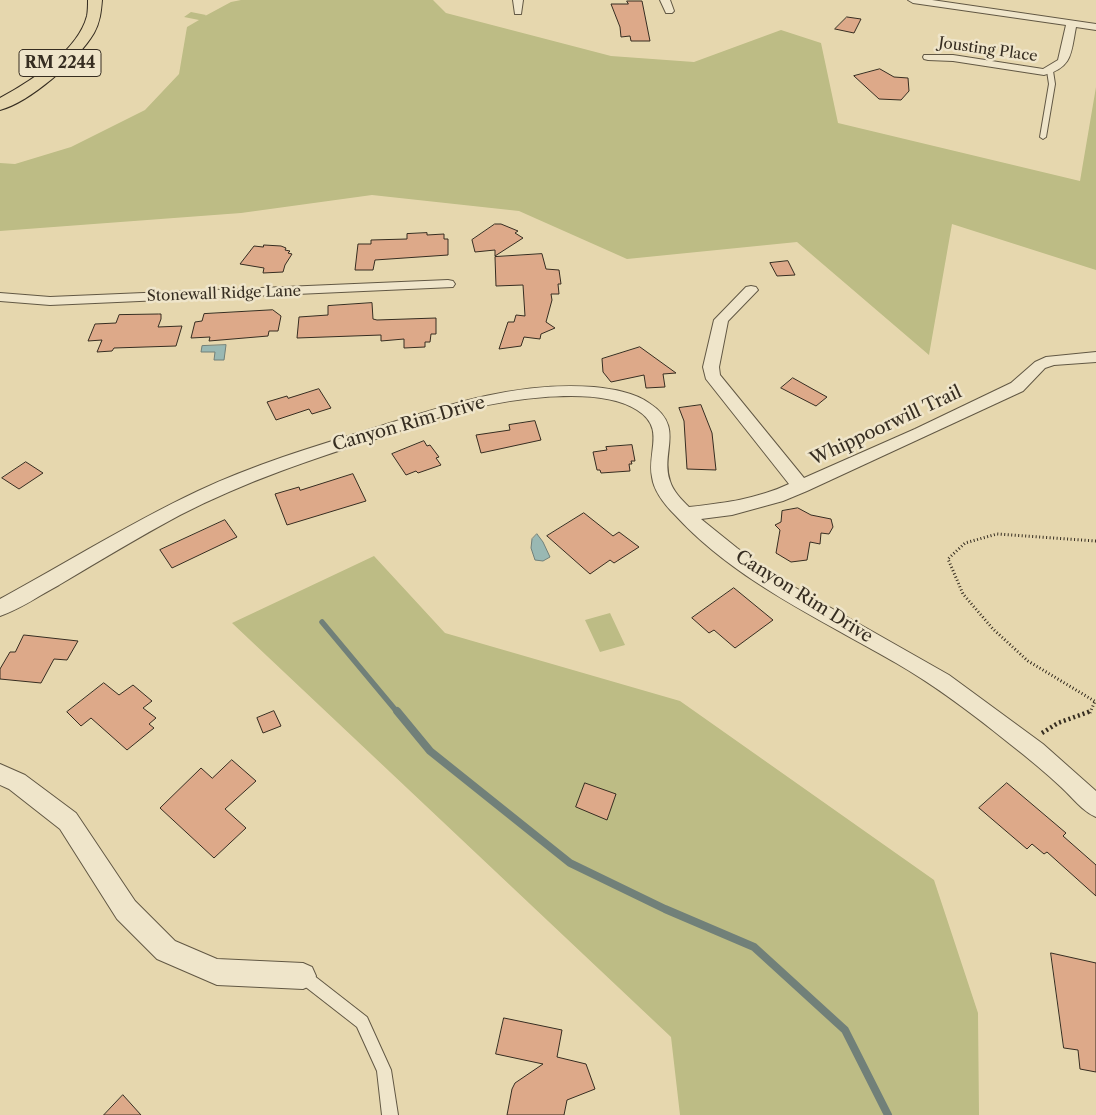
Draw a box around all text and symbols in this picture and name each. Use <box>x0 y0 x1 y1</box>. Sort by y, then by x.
street label: Jousting Place <box>937 34 1039 66</box>
road number: RM 2244 <box>19 49 101 76</box>
street label: Stonewall Ridge Lane <box>147 282 301 306</box>
street label: Whippoorwill Trail <box>807 381 965 471</box>
street label: Canyon Rim Drive <box>330 392 488 456</box>
street label: Canyon Rim Drive <box>731 546 877 648</box>

